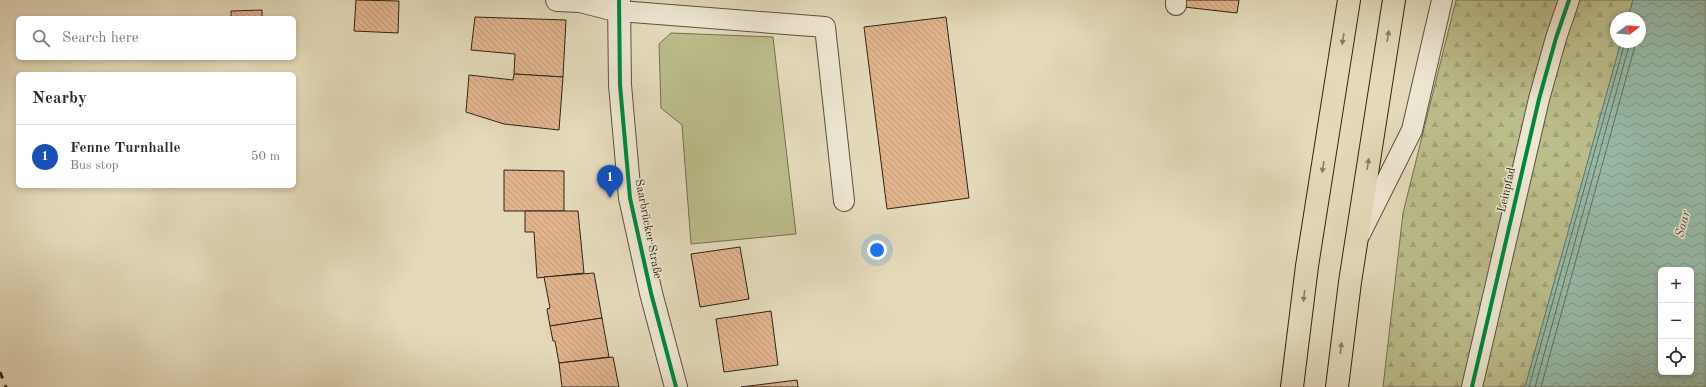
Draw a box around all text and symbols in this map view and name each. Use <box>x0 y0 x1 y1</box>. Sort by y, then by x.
north arrow <box>1610 12 1646 48</box>
search box <box>16 16 296 60</box>
icon: search <box>30 27 52 49</box>
one-way arrow <box>1385 30 1391 42</box>
text: Search here <box>62 31 139 46</box>
one-way arrow <box>1340 32 1346 45</box>
text: Nearby <box>32 90 87 107</box>
text: Fenne Turnhalle <box>70 141 181 156</box>
text: 1 <box>41 150 49 163</box>
text: 50 m <box>251 150 280 163</box>
one-way arrow <box>1365 158 1371 170</box>
text: Bus stop <box>70 159 119 172</box>
one-way arrow <box>1320 161 1326 173</box>
pin: 1 <box>597 165 623 198</box>
street label: Leinpfad <box>1496 166 1518 214</box>
street label: Saarbrücker Straße <box>632 178 664 280</box>
water label: Saar <box>1673 209 1693 239</box>
your location <box>867 240 887 260</box>
map controls <box>1658 267 1694 375</box>
button: + <box>1658 267 1694 303</box>
one-way arrow <box>1300 289 1307 302</box>
button: − <box>1658 303 1694 339</box>
button: locate <box>1658 339 1694 375</box>
one-way arrow <box>1338 342 1345 354</box>

